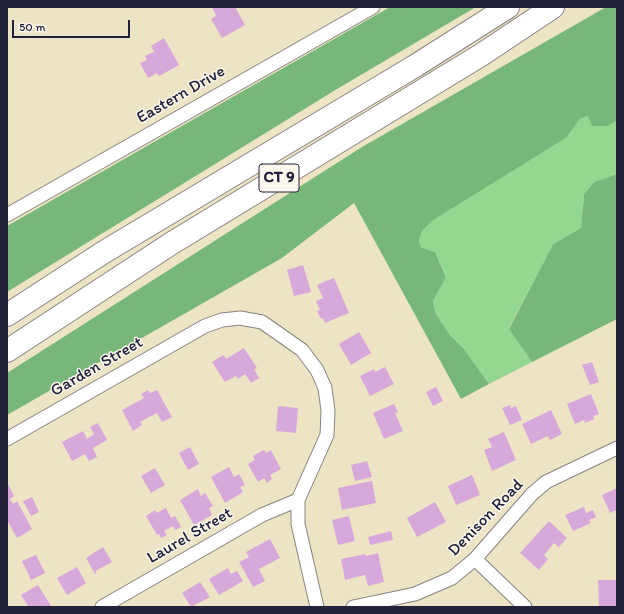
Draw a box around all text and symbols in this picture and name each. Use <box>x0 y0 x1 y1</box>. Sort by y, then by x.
scale bar <box>14 12 132 38</box>
text: 50 m <box>19 20 45 34</box>
street label: Eastern Drive <box>133 61 229 129</box>
road number: CT 9 <box>259 164 299 192</box>
street label: Garden Street <box>47 332 147 402</box>
street label: Denison Road <box>444 475 528 561</box>
street label: Laurel Street <box>144 503 236 569</box>

